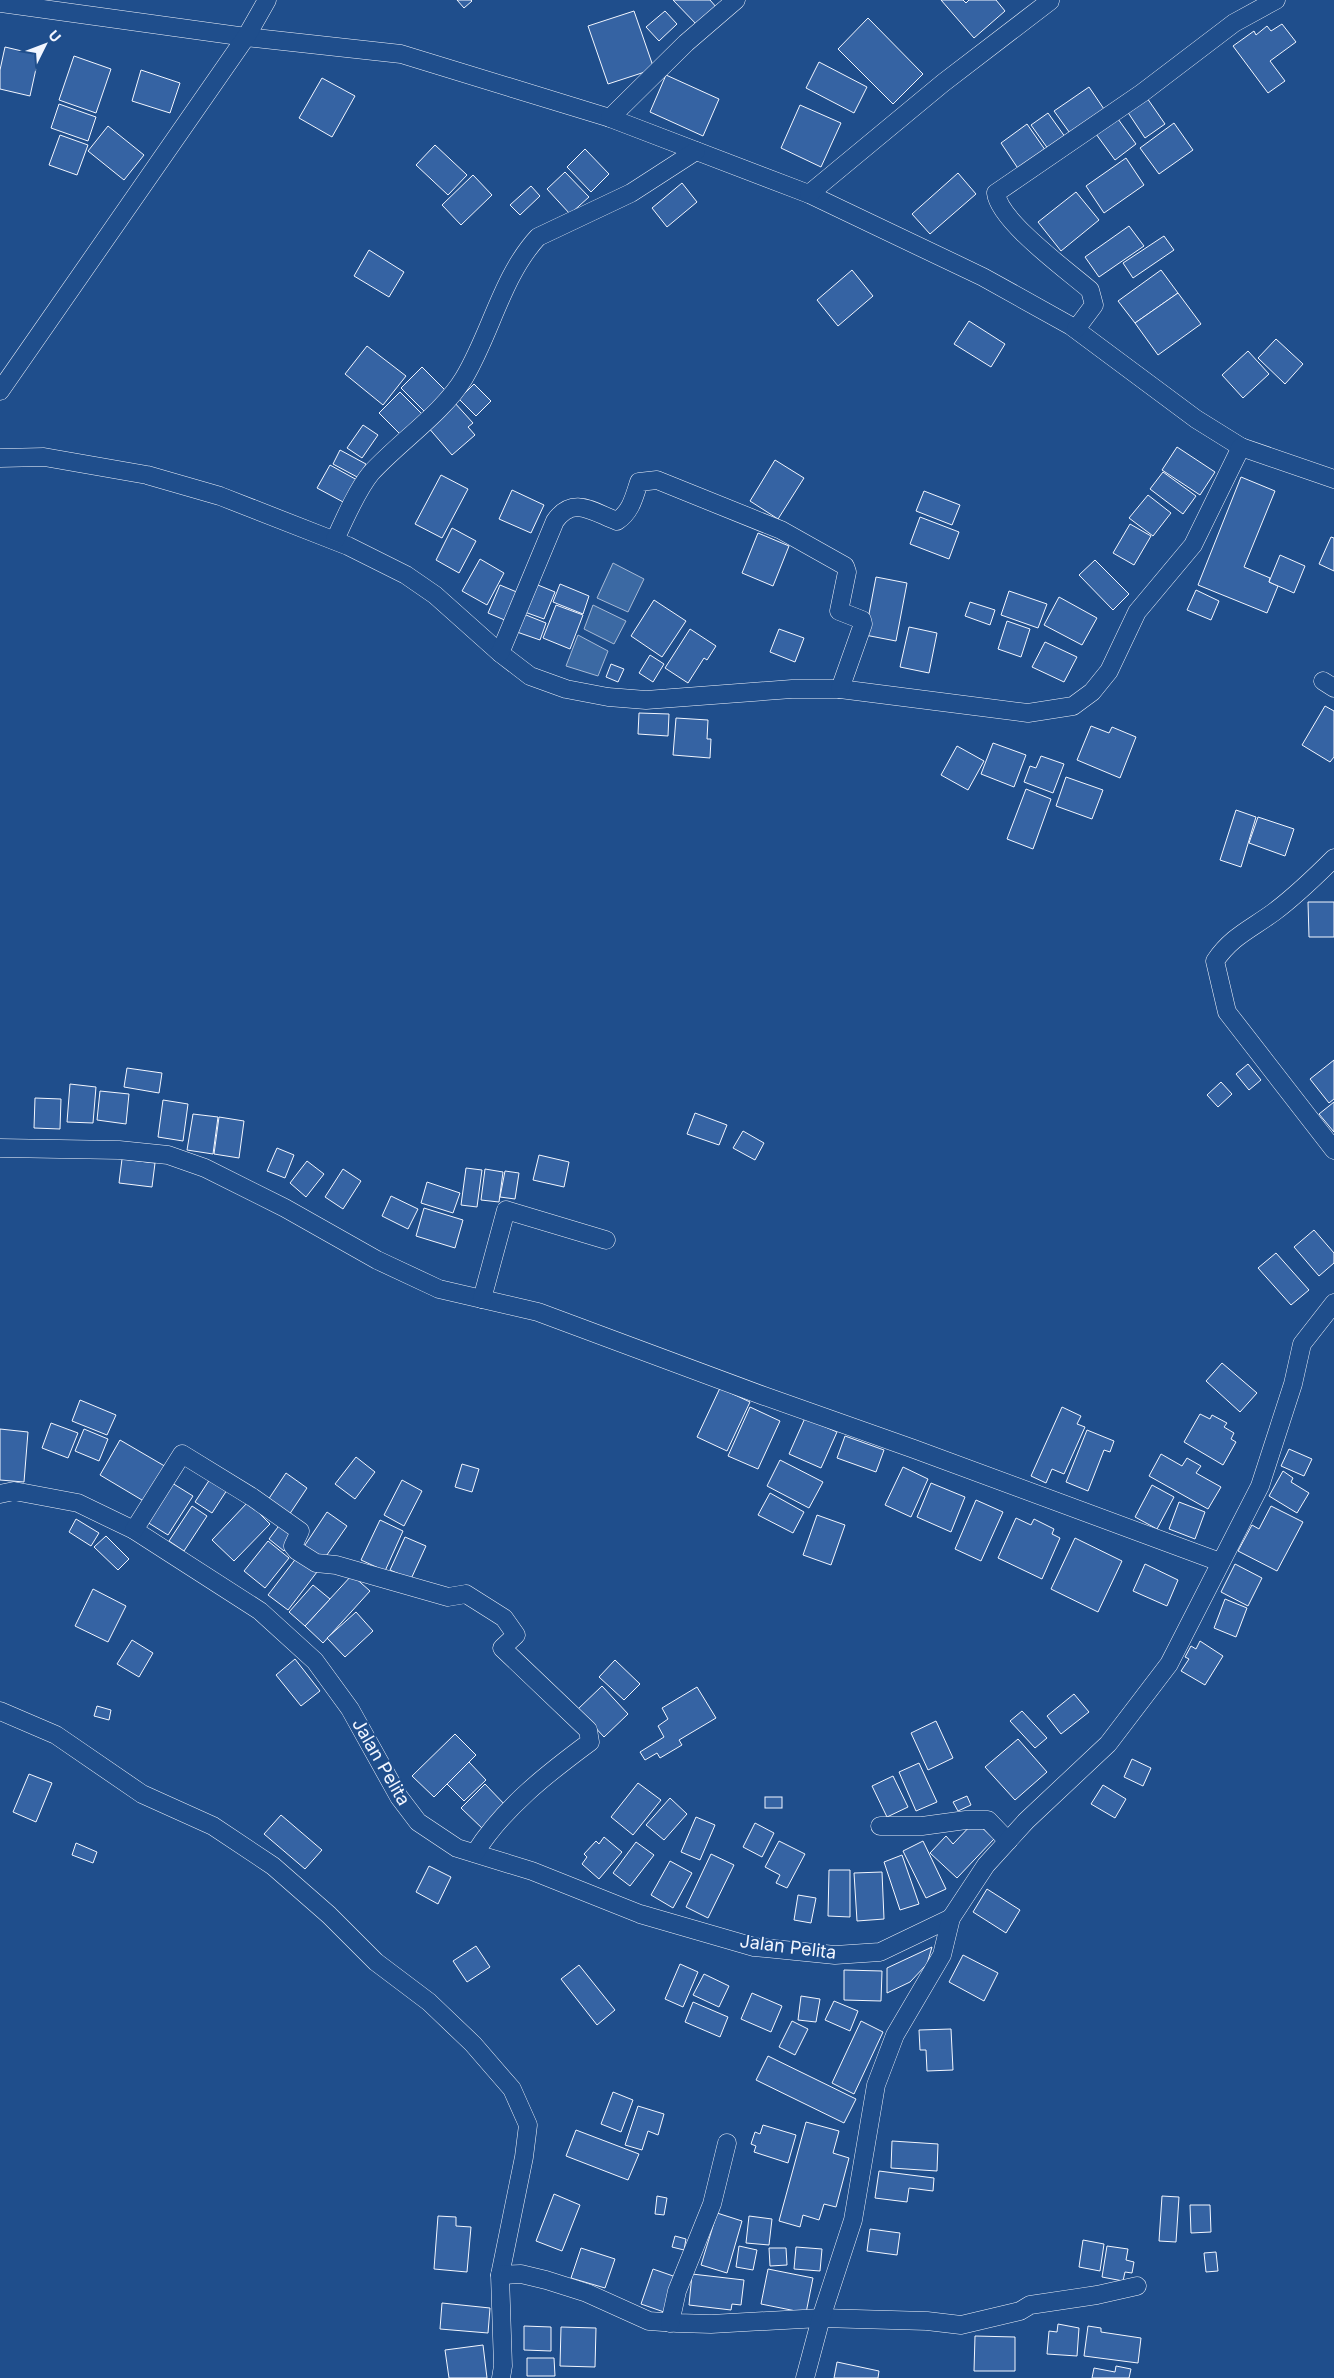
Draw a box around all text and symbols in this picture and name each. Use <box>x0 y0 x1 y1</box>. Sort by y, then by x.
north arrow <box>20 20 70 70</box>
text: U <box>45 26 65 45</box>
street label: Jalan Pelita <box>348 1714 415 1809</box>
street label: Jalan Pelita <box>739 1930 838 1963</box>

